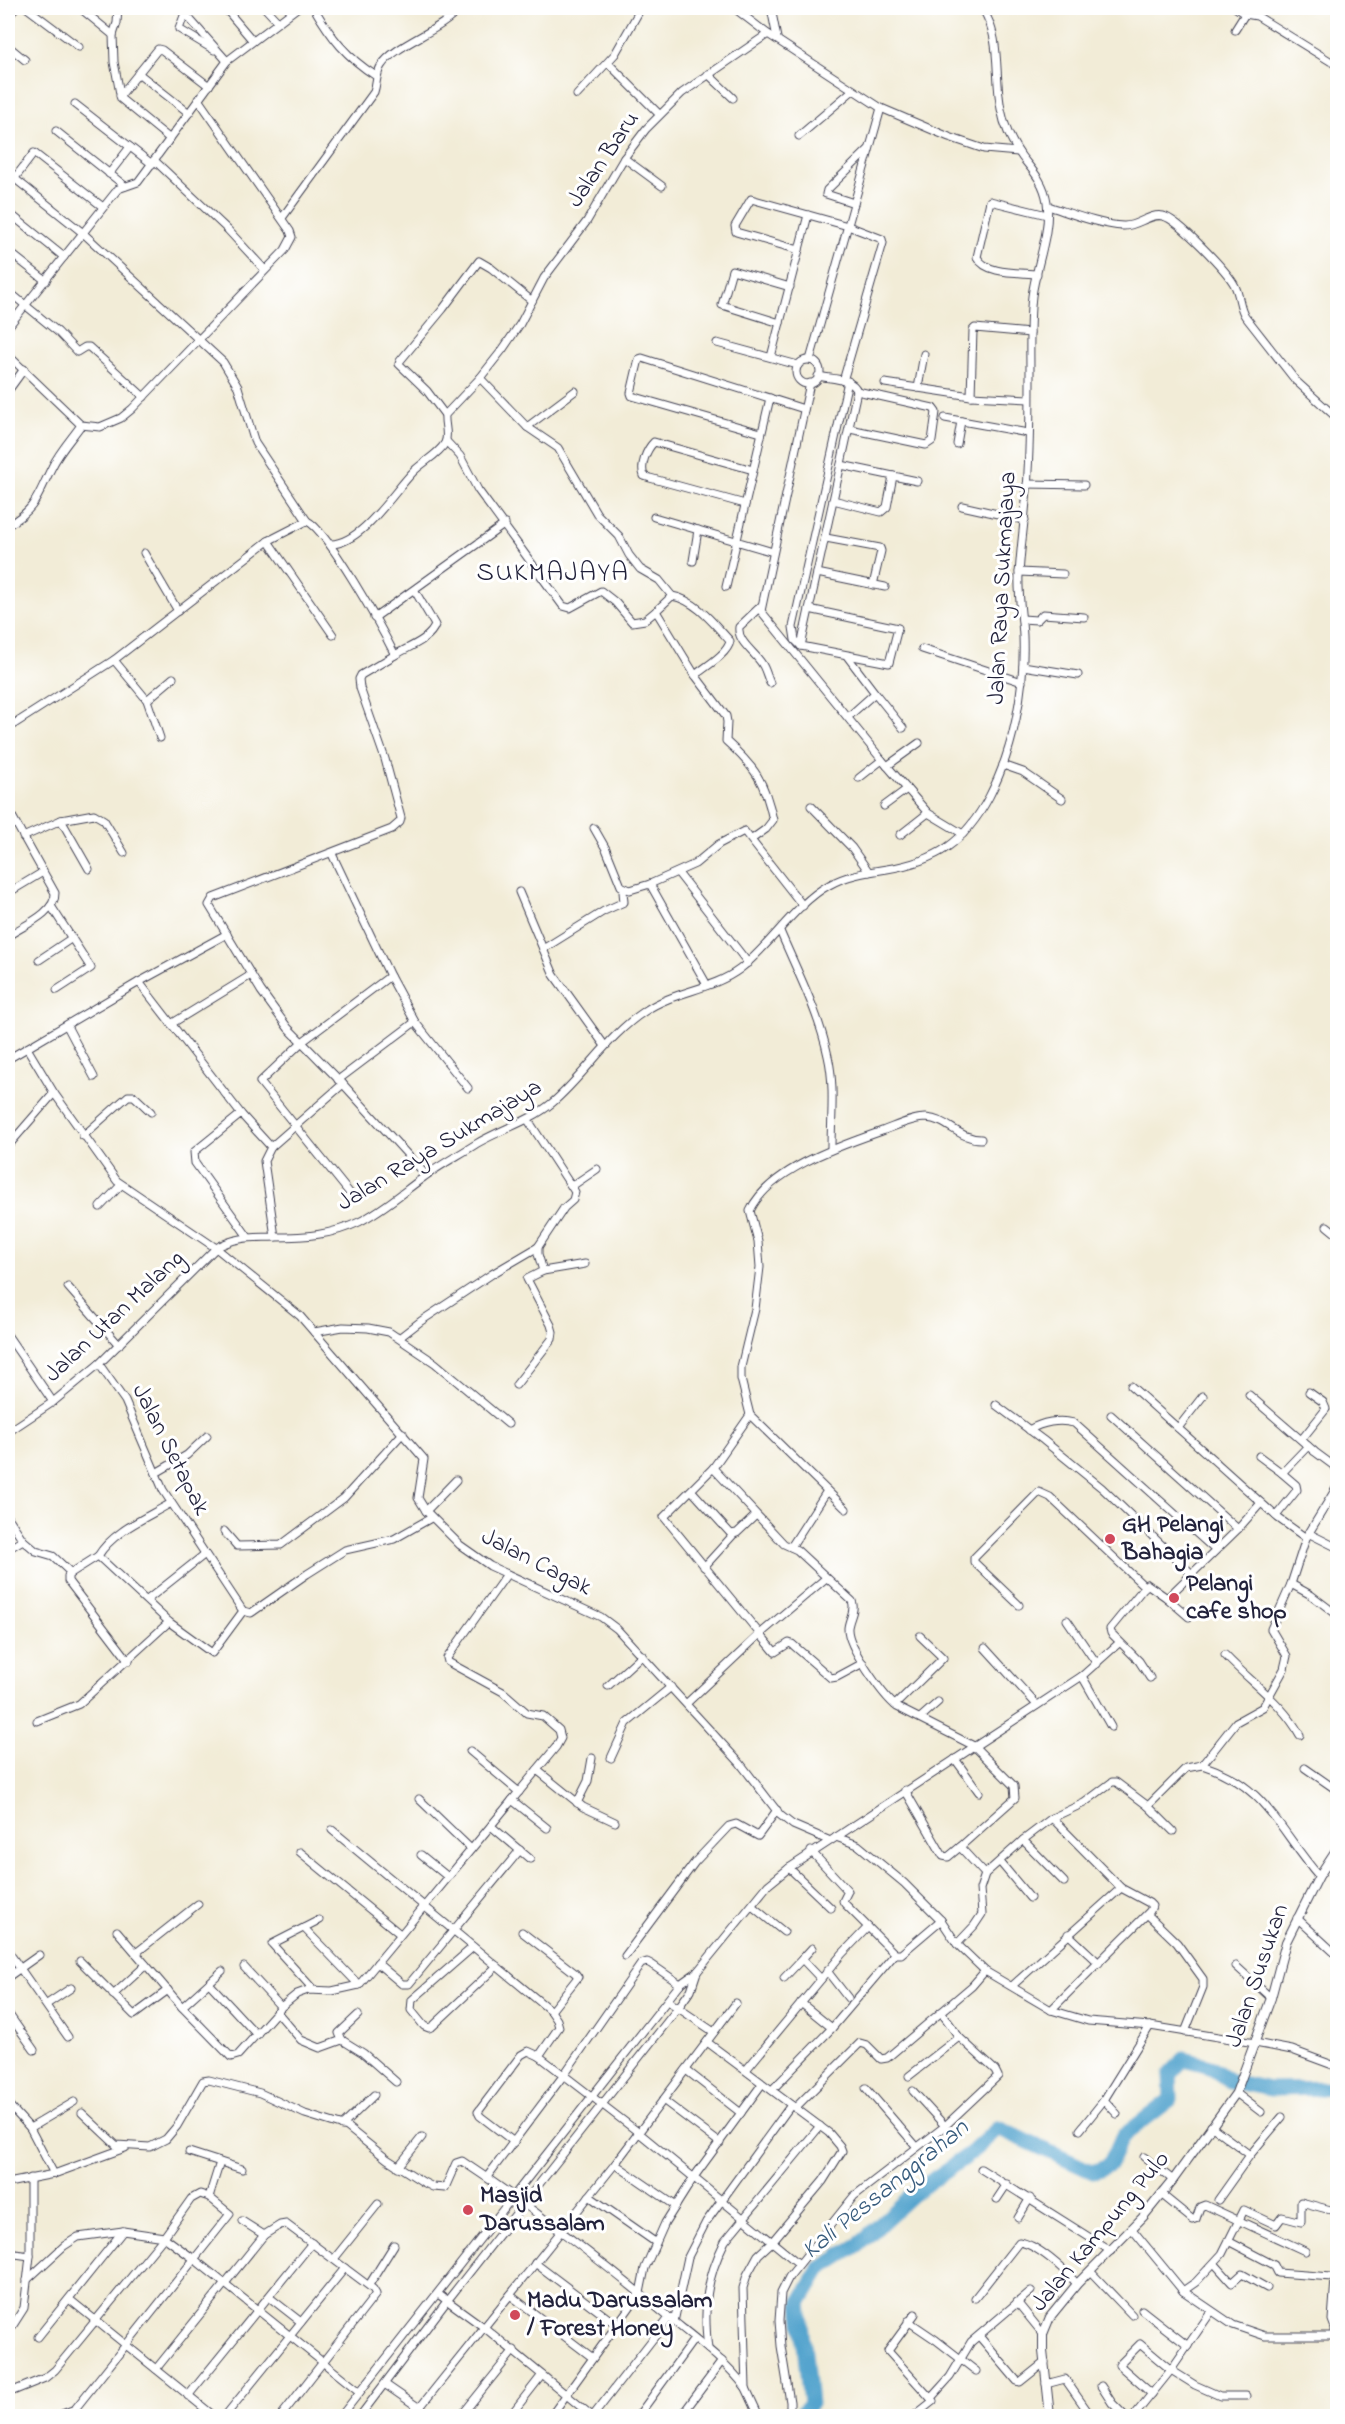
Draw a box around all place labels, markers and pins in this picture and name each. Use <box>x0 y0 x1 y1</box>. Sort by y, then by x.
place label: GH Pelangi Bahagia <box>1121 1508 1224 1572</box>
marker: GH Pelangi Bahagia <box>1103 1532 1117 1546</box>
place label: Pelangi cafe shop <box>1186 1567 1287 1630</box>
marker: Pelangi cafe shop <box>1167 1591 1181 1605</box>
place label: Masjid Darussalam <box>479 2179 605 2242</box>
marker: Masjid Darussalam <box>461 2203 475 2217</box>
place label: Madu Darussalam / Forest Honey <box>526 2284 713 2348</box>
marker: Madu Darussalam / Forest Honey <box>508 2308 522 2322</box>

